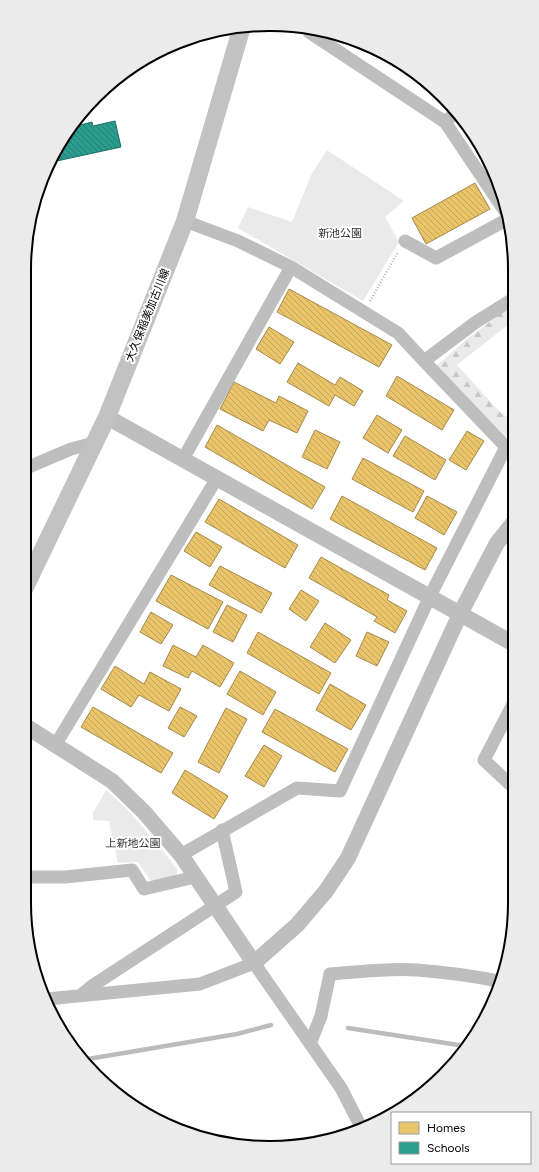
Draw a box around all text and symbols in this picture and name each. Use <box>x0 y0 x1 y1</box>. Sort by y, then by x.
park label: 新池公園 <box>318 227 362 240</box>
street label: 大久保稲美加古川線 <box>123 267 172 364</box>
park label: 上新地公園 <box>106 837 161 850</box>
legend <box>391 1112 531 1164</box>
text: Homes <box>427 1121 466 1135</box>
text: Schools <box>427 1141 470 1155</box>

